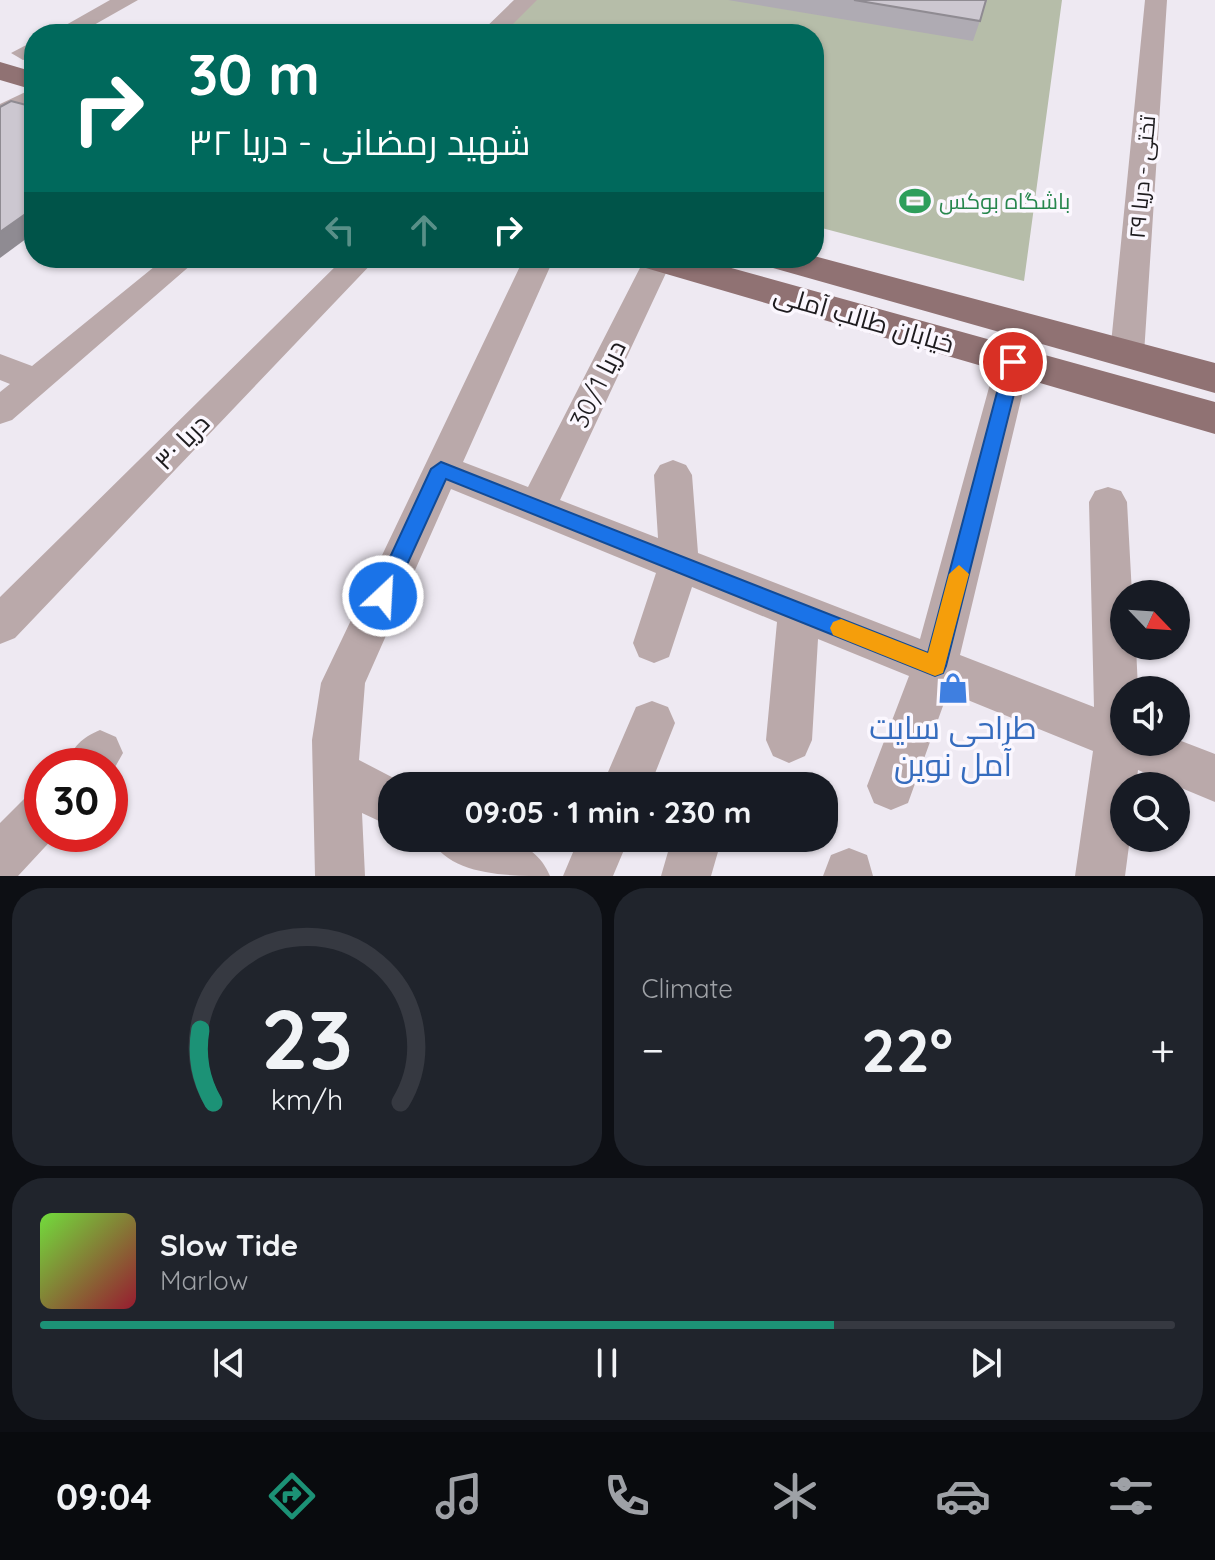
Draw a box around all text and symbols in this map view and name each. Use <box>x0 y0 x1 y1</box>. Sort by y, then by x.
text: 30 m <box>188 39 320 109</box>
icon: right <box>56 56 160 160</box>
street label: تختی - دریا ۲۹ <box>1123 114 1161 240</box>
text: شهید رمضانی - دریا ۳۲ <box>188 119 530 164</box>
sports icon: باشگاه‌ بوکس <box>898 184 932 218</box>
place label: باشگاه‌ بوکس <box>939 187 1070 215</box>
icon: left <box>318 208 362 252</box>
icon: ahead <box>402 208 446 252</box>
icon: right <box>486 208 530 252</box>
street label: خیابان طالب آملی <box>770 277 958 360</box>
pin <box>979 328 1047 396</box>
street label: دریا 30/1 <box>562 335 633 433</box>
icon: arrive <box>991 340 1035 384</box>
street label: دریا ۳۰ <box>147 407 216 477</box>
position arrow <box>341 554 425 638</box>
north arrow <box>1110 580 1190 660</box>
map controls <box>1110 580 1190 852</box>
shop icon: طراحی سایت آمل نوین <box>936 671 970 705</box>
button: sound <box>1110 676 1190 756</box>
place label: طراحی سایت آمل نوین <box>869 707 1037 784</box>
speed limit sign: 30 <box>24 748 128 852</box>
button: search <box>1110 772 1190 852</box>
text: 09:05 · 1 min · 230 m <box>465 793 751 831</box>
text: Climate <box>642 972 733 1005</box>
text: 23 <box>261 986 353 1090</box>
text: 22° <box>861 1012 953 1087</box>
text: − <box>642 1022 664 1077</box>
text: + <box>1150 1022 1175 1077</box>
text: km/h <box>270 1081 343 1117</box>
text: Slow Tide <box>160 1226 298 1264</box>
text: Marlow <box>160 1264 248 1297</box>
icon: previous <box>207 1341 251 1385</box>
icon: pause <box>585 1341 629 1385</box>
icon: next <box>964 1341 1008 1385</box>
icon: directions <box>264 1468 320 1524</box>
icon: music <box>431 1468 487 1524</box>
icon: phone <box>599 1468 655 1524</box>
icon: climate <box>767 1468 823 1524</box>
icon: car <box>935 1468 991 1524</box>
icon: filters <box>1103 1468 1159 1524</box>
text: 09:04 <box>56 1474 152 1519</box>

